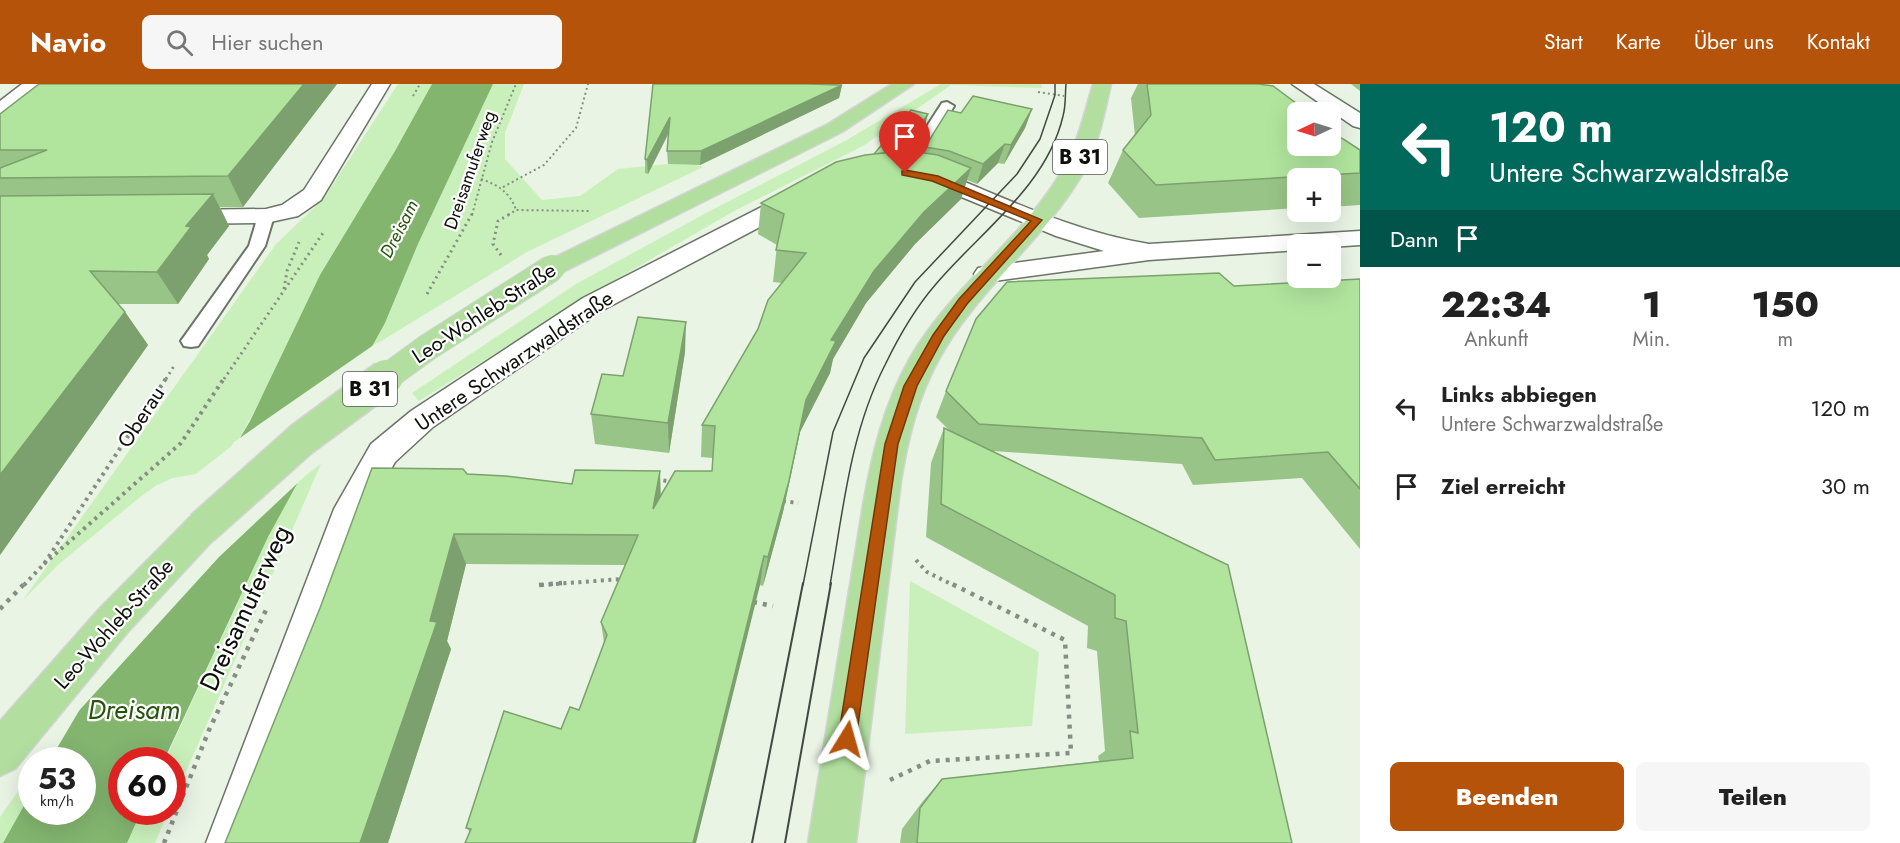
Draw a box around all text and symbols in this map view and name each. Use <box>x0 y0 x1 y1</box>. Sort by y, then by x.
search box <box>142 15 562 69</box>
text: Navio <box>30 22 106 63</box>
icon: search <box>163 26 196 59</box>
text: Hier suchen <box>211 26 324 58</box>
text: Start <box>1544 27 1583 57</box>
text: Karte <box>1616 27 1661 57</box>
text: Über uns <box>1694 27 1774 57</box>
text: Kontakt <box>1807 27 1870 57</box>
text: 120 m <box>1489 97 1613 158</box>
north arrow <box>1287 102 1341 156</box>
map controls <box>1287 102 1341 288</box>
street label: Dreisamuferweg <box>438 107 502 233</box>
icon: left <box>1390 108 1468 186</box>
pin <box>879 111 930 173</box>
icon: arrive <box>888 120 921 153</box>
road number: B 31 <box>1053 140 1107 174</box>
text: Untere Schwarzwaldstraße <box>1489 153 1789 192</box>
button: + <box>1287 168 1341 222</box>
water label: Dreisam <box>373 196 425 262</box>
icon: arrive <box>1451 222 1484 255</box>
text: Dann <box>1390 223 1439 255</box>
button: − <box>1287 234 1341 288</box>
street label: Leo-Wohleb-Straße <box>406 255 562 371</box>
text: 22:34 <box>1441 278 1551 330</box>
text: 1 <box>1642 278 1661 330</box>
text: 150 <box>1751 278 1819 330</box>
street label: Untere Schwarzwaldstraße <box>409 283 619 439</box>
text: Ankunft <box>1464 325 1528 354</box>
text: Min. <box>1632 325 1670 354</box>
text: m <box>1777 325 1793 354</box>
road number: B 31 <box>343 372 397 406</box>
text: Links abbiegen <box>1441 378 1597 410</box>
street label: Oberau <box>110 380 172 454</box>
icon: left <box>1390 392 1423 425</box>
text: 120 m <box>1811 392 1870 424</box>
text: Untere Schwarzwaldstraße <box>1441 410 1663 439</box>
icon: arrive <box>1390 470 1423 503</box>
text: Ziel erreicht <box>1441 470 1565 502</box>
text: 30 m <box>1821 470 1870 502</box>
street label: Dreisamuferweg <box>190 519 300 697</box>
street label: Leo-Wohleb-Straße <box>47 552 181 696</box>
water label: Dreisam <box>88 690 180 729</box>
position arrow <box>815 707 879 771</box>
speed limit sign: 60 <box>108 747 186 825</box>
text: 53 <box>38 757 76 800</box>
button: Beenden <box>1390 762 1624 831</box>
button: Teilen <box>1636 762 1870 831</box>
text: km/h <box>40 790 74 812</box>

